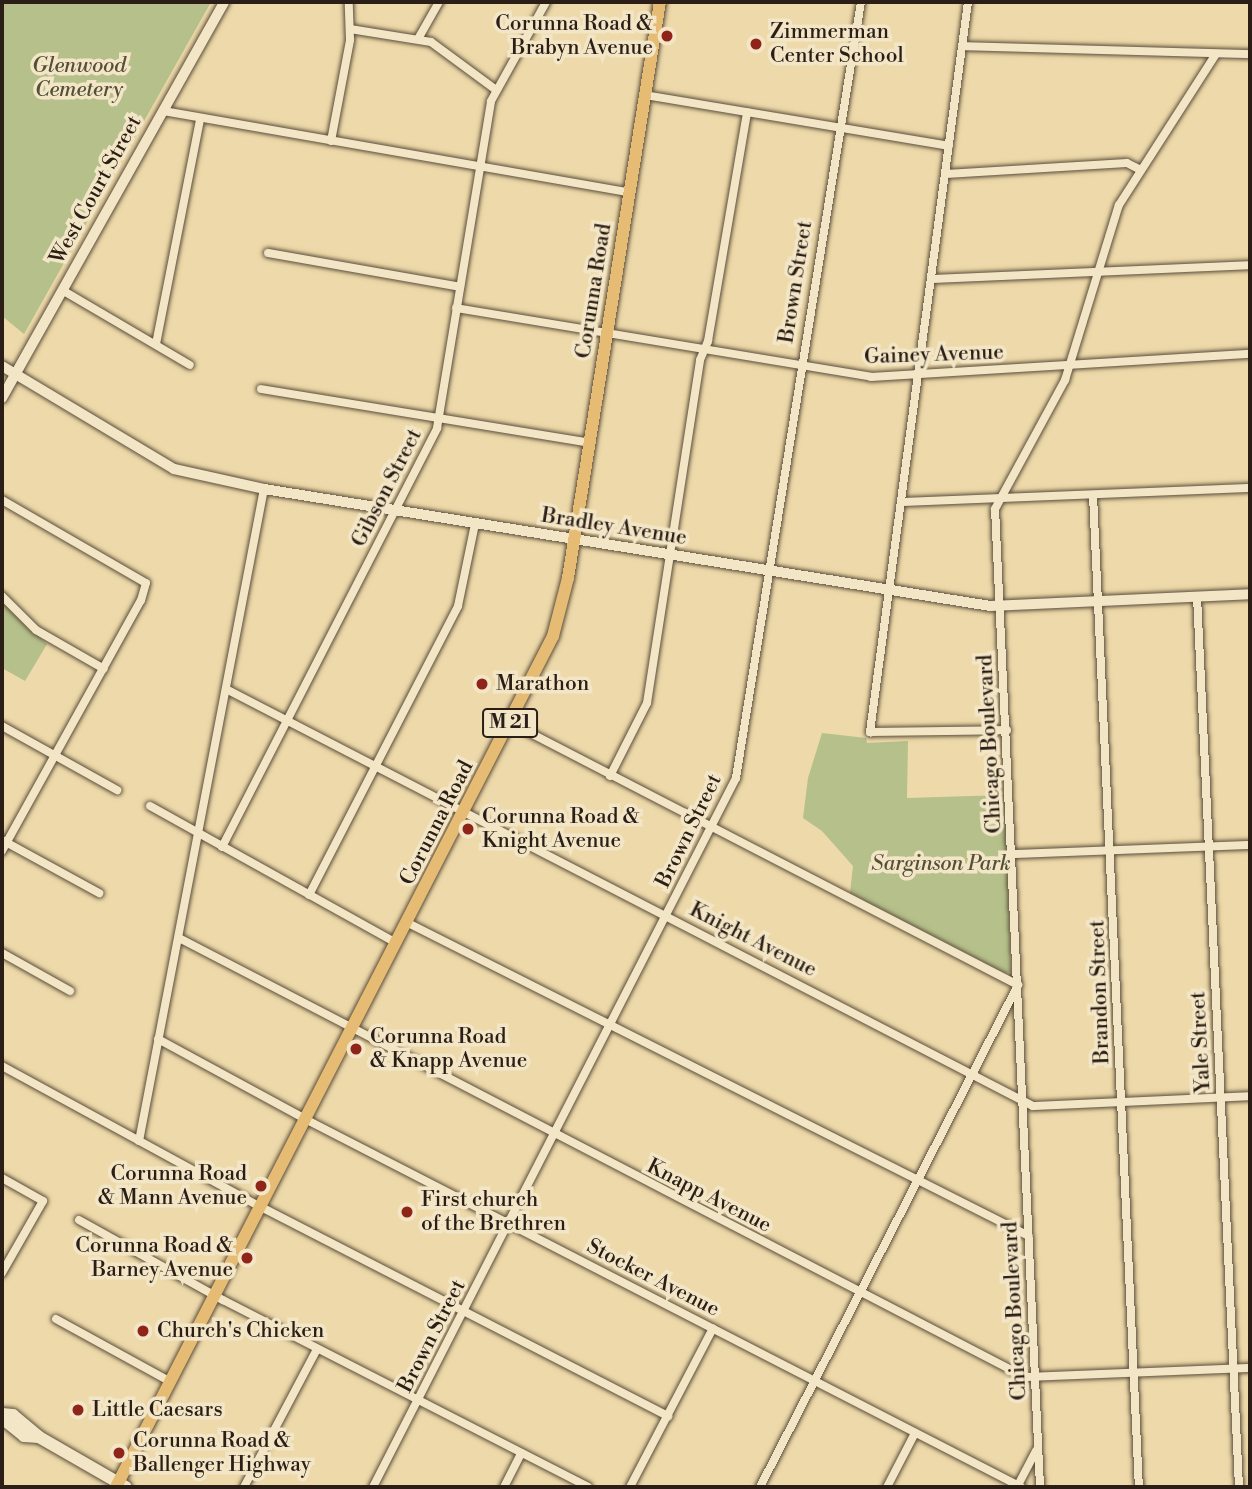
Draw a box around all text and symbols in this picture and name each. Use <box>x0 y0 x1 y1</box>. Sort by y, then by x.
place label: Corunna Road & Brabyn Avenue <box>495 11 653 61</box>
place label: Zimmerman Center School <box>770 19 904 69</box>
marker: Corunna Road & Brabyn Avenue <box>659 28 675 44</box>
marker: Zimmerman Center School <box>748 36 764 52</box>
park label: Glenwood Cemetery <box>32 53 126 103</box>
street label: West Court Street <box>45 111 147 269</box>
street label: Brown Street <box>774 219 818 345</box>
street label: Corunna Road <box>571 222 617 360</box>
street label: Gainey Avenue <box>864 340 1004 370</box>
street label: Gibson Street <box>346 425 428 551</box>
street label: Bradley Avenue <box>540 503 688 551</box>
street label: Chicago Boulevard <box>973 654 1007 834</box>
place label: Marathon <box>496 671 589 697</box>
marker: Marathon <box>474 676 490 692</box>
road number: M 21 <box>482 708 538 738</box>
street label: Corunna Road <box>395 756 479 890</box>
street label: Brown Street <box>651 770 727 892</box>
place label: Corunna Road & Knight Avenue <box>482 804 640 854</box>
marker: Corunna Road & Knight Avenue <box>460 821 476 837</box>
park label: Sarginson Park <box>871 851 1011 877</box>
street label: Knight Avenue <box>685 897 821 983</box>
street label: Brandon Street <box>1085 919 1115 1065</box>
street label: Yale Street <box>1186 991 1216 1093</box>
place label: Corunna Road & Knapp Avenue <box>370 1024 527 1074</box>
marker: Corunna Road & Knapp Avenue <box>348 1041 364 1057</box>
street label: Knapp Avenue <box>643 1154 775 1238</box>
place label: Corunna Road & Mann Avenue <box>98 1161 247 1211</box>
marker: Corunna Road & Mann Avenue <box>253 1178 269 1194</box>
place label: First church of the Brethren <box>421 1187 566 1237</box>
marker: First church of the Brethren <box>399 1204 415 1220</box>
street label: Chicago Boulevard <box>998 1221 1032 1401</box>
place label: Corunna Road & Barney Avenue <box>75 1233 233 1283</box>
street label: Stocker Avenue <box>582 1234 724 1322</box>
marker: Corunna Road & Barney Avenue <box>239 1250 255 1266</box>
street label: Brown Street <box>393 1275 471 1397</box>
place label: Church's Chicken <box>157 1318 324 1344</box>
marker: Church's Chicken <box>135 1323 151 1339</box>
place label: Little Caesars <box>92 1397 223 1423</box>
marker: Little Caesars <box>70 1402 86 1418</box>
place label: Corunna Road & Ballenger Highway <box>133 1428 311 1478</box>
marker: Corunna Road & Ballenger Highway <box>111 1445 127 1461</box>

